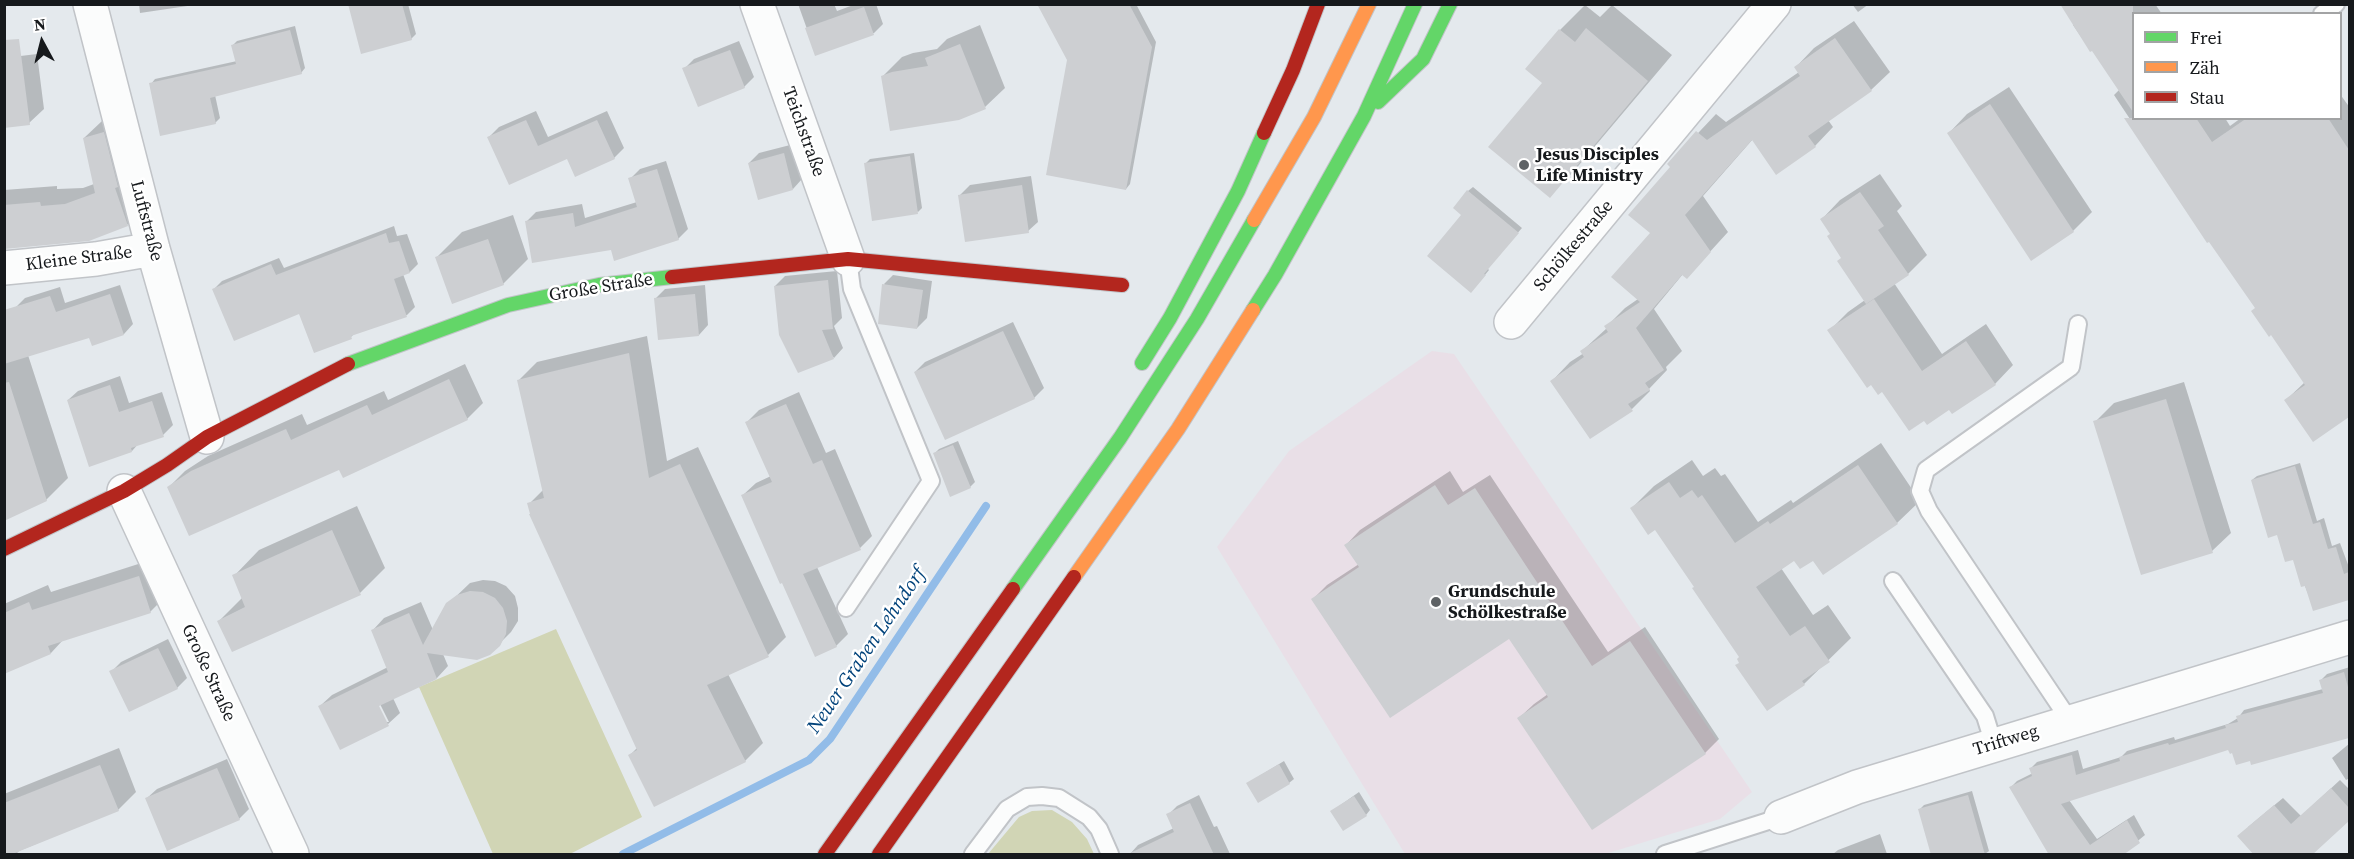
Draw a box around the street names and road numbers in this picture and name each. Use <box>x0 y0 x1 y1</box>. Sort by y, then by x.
street label: Teichstraße <box>777 84 829 180</box>
street label: Luftstraße <box>125 178 167 264</box>
street label: Schölkestraße <box>1530 196 1618 296</box>
street label: Kleine Straße <box>24 242 134 276</box>
street label: Große Straße <box>547 269 655 307</box>
street label: Große Straße <box>176 621 240 725</box>
street label: Triftweg <box>1971 721 2041 761</box>

